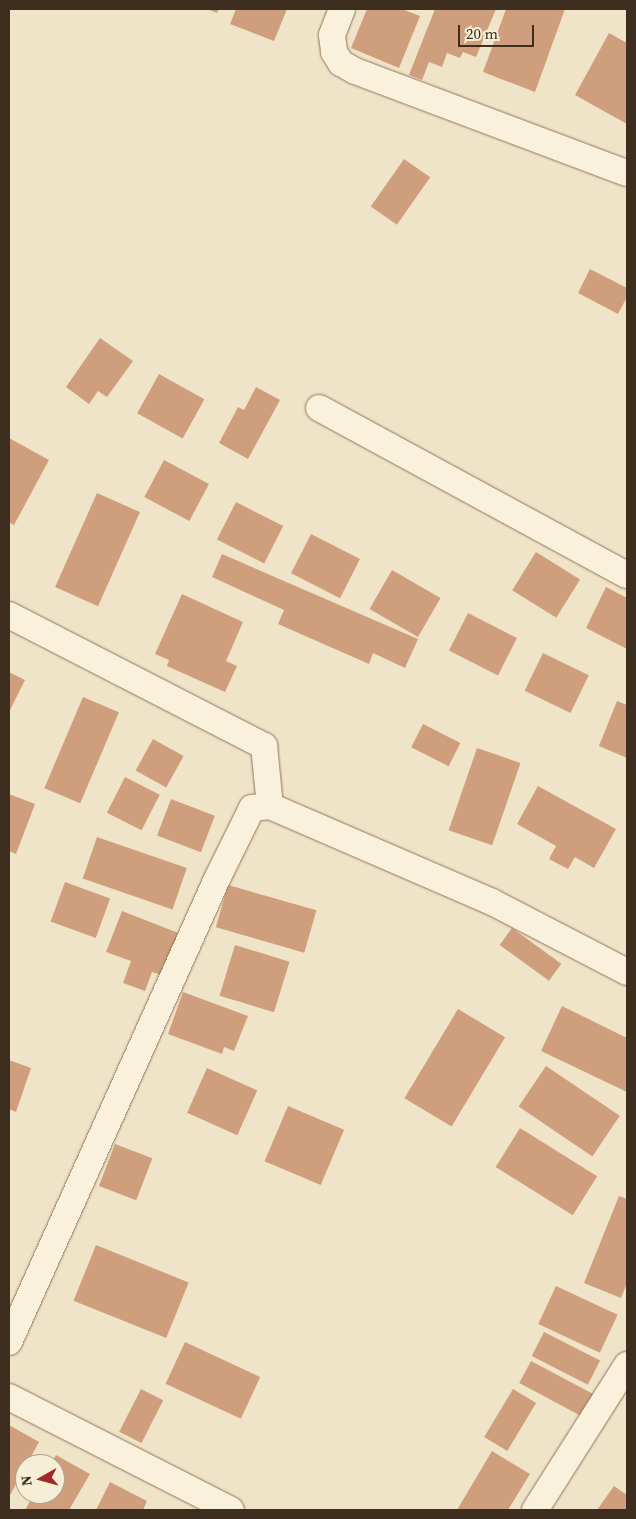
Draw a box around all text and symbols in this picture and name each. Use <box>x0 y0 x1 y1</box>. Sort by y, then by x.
scale bar <box>461 15 537 47</box>
text: 20 m <box>466 23 498 44</box>
north arrow <box>15 1454 65 1504</box>
text: N <box>16 1474 37 1487</box>

